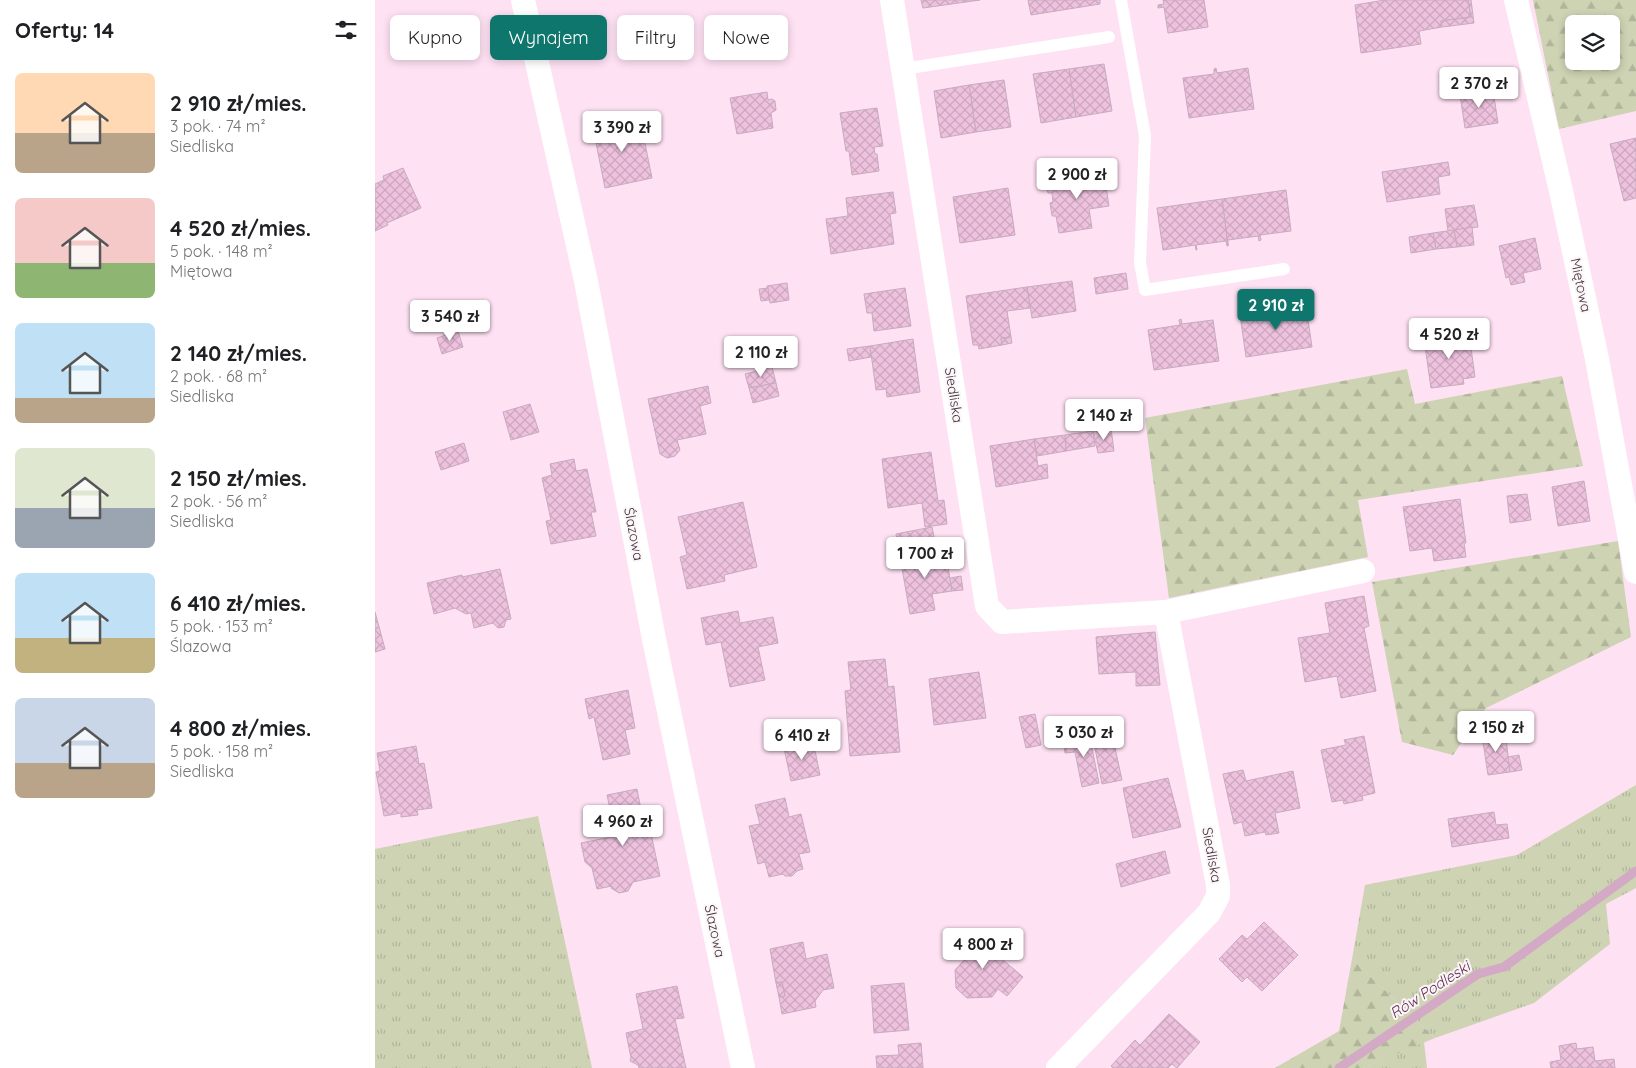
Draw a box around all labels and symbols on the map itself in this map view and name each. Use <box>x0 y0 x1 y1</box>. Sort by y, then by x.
pin: 2 370 zł <box>1427 66 1531 109</box>
pin: 3 390 zł <box>570 110 674 153</box>
pin: 2 900 zł <box>1025 158 1129 200</box>
street label: Miętowa <box>1567 256 1595 314</box>
pin: 2 910 zł <box>1224 288 1328 331</box>
pin: 3 540 zł <box>398 300 502 342</box>
pin: 4 520 zł <box>1397 318 1501 360</box>
pin: 2 110 zł <box>709 336 813 378</box>
street label: Siedliska <box>941 366 967 424</box>
pin: 2 140 zł <box>1052 398 1156 441</box>
street label: Ślazowa <box>620 506 648 562</box>
pin: 1 700 zł <box>873 536 977 579</box>
pin: 2 150 zł <box>1444 710 1548 753</box>
pin: 3 030 zł <box>1032 716 1136 758</box>
pin: 6 410 zł <box>750 718 854 761</box>
pin: 4 960 zł <box>571 804 675 847</box>
street label: Siedliska <box>1198 826 1226 884</box>
street label: Ślazowa <box>701 903 729 959</box>
pin: 4 800 zł <box>931 928 1035 970</box>
water label: Rów Podleski <box>1386 956 1475 1022</box>

